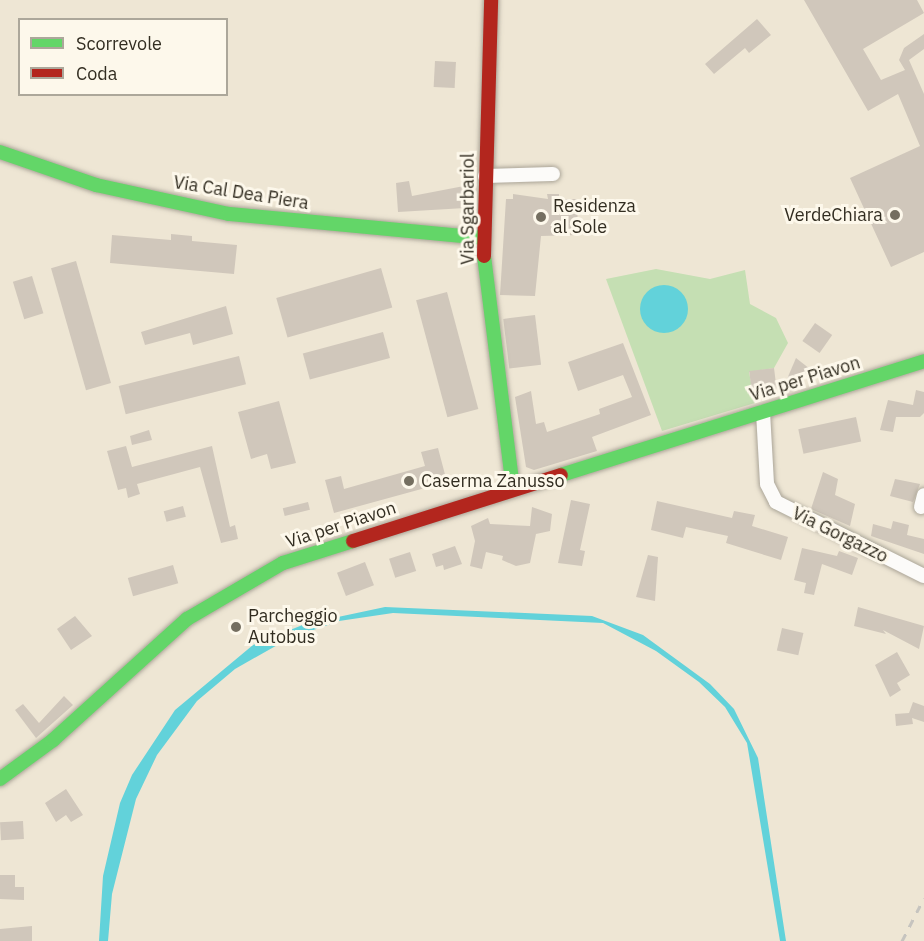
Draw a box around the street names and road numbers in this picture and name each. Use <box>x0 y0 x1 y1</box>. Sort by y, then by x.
street label: Via Sgarbariol <box>457 153 479 265</box>
street label: Via Cal Dea Piera <box>172 172 310 214</box>
street label: Via per Piavon <box>747 352 863 406</box>
street label: Via per Piavon <box>283 497 399 553</box>
street label: Via Gorgazzo <box>789 503 891 567</box>

